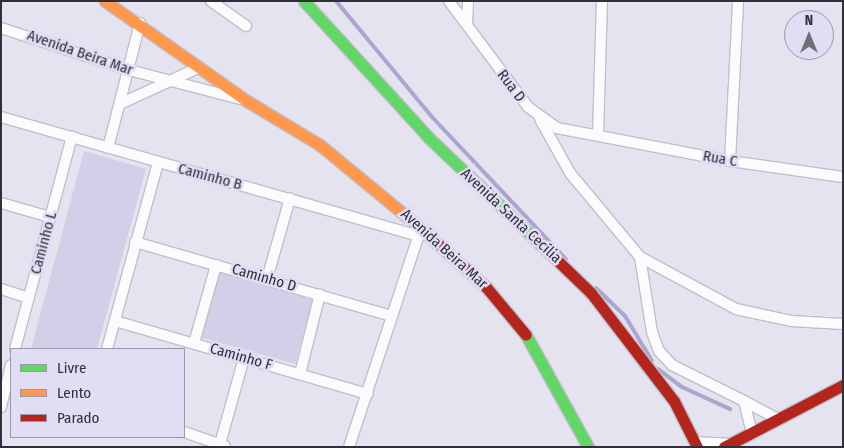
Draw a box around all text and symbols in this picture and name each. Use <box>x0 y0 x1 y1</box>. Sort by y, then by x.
north arrow <box>784 10 834 60</box>
text: N <box>805 12 813 29</box>
street label: Avenida Beira Mar <box>25 26 135 80</box>
street label: Rua D <box>493 66 529 106</box>
street label: Rua C <box>701 147 739 171</box>
street label: Caminho B <box>176 160 244 194</box>
street label: Avenida Santa Cecília <box>457 165 565 267</box>
street label: Avenida Beira Mar <box>397 205 491 293</box>
street label: Caminho L <box>27 210 61 276</box>
street label: Caminho D <box>230 260 298 296</box>
street label: Caminho F <box>208 340 274 374</box>
legend <box>10 348 185 438</box>
text: Livre <box>57 359 86 377</box>
text: Lento <box>57 384 91 402</box>
text: Parado <box>57 409 99 427</box>

